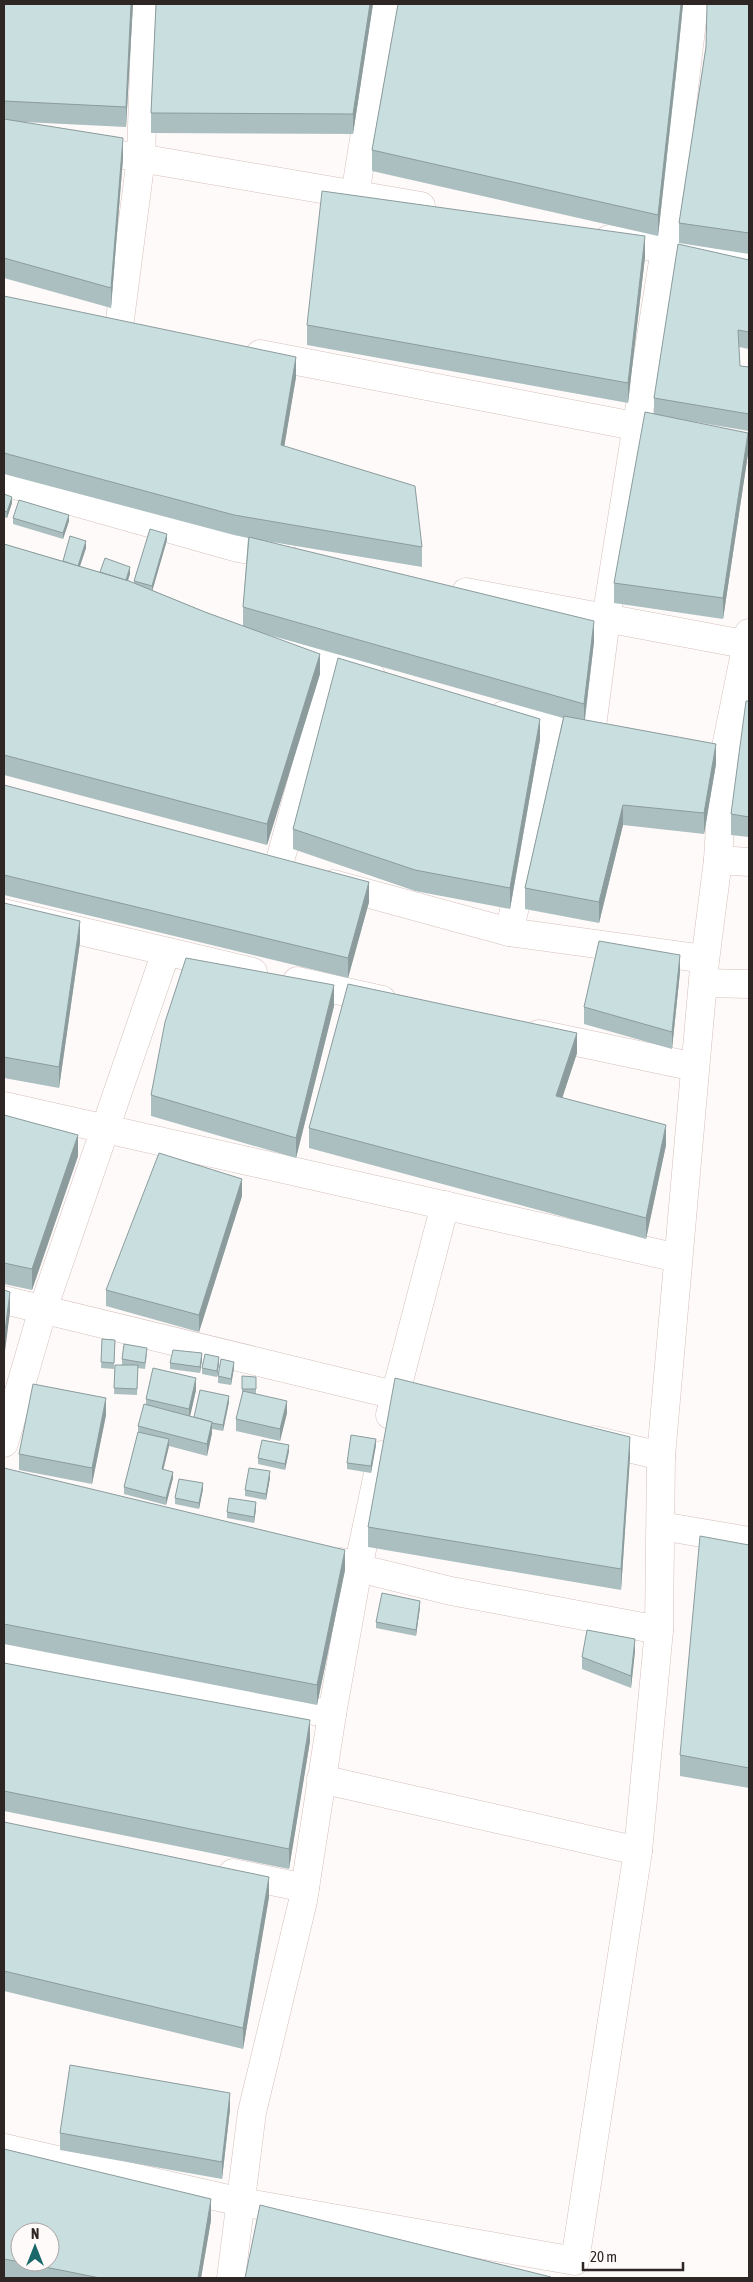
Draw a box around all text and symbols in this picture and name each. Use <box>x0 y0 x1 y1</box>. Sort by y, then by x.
north arrow <box>10 2222 60 2272</box>
text: N <box>31 2226 39 2242</box>
scale bar <box>583 2240 683 2272</box>
text: 20 m <box>590 2248 617 2265</box>

